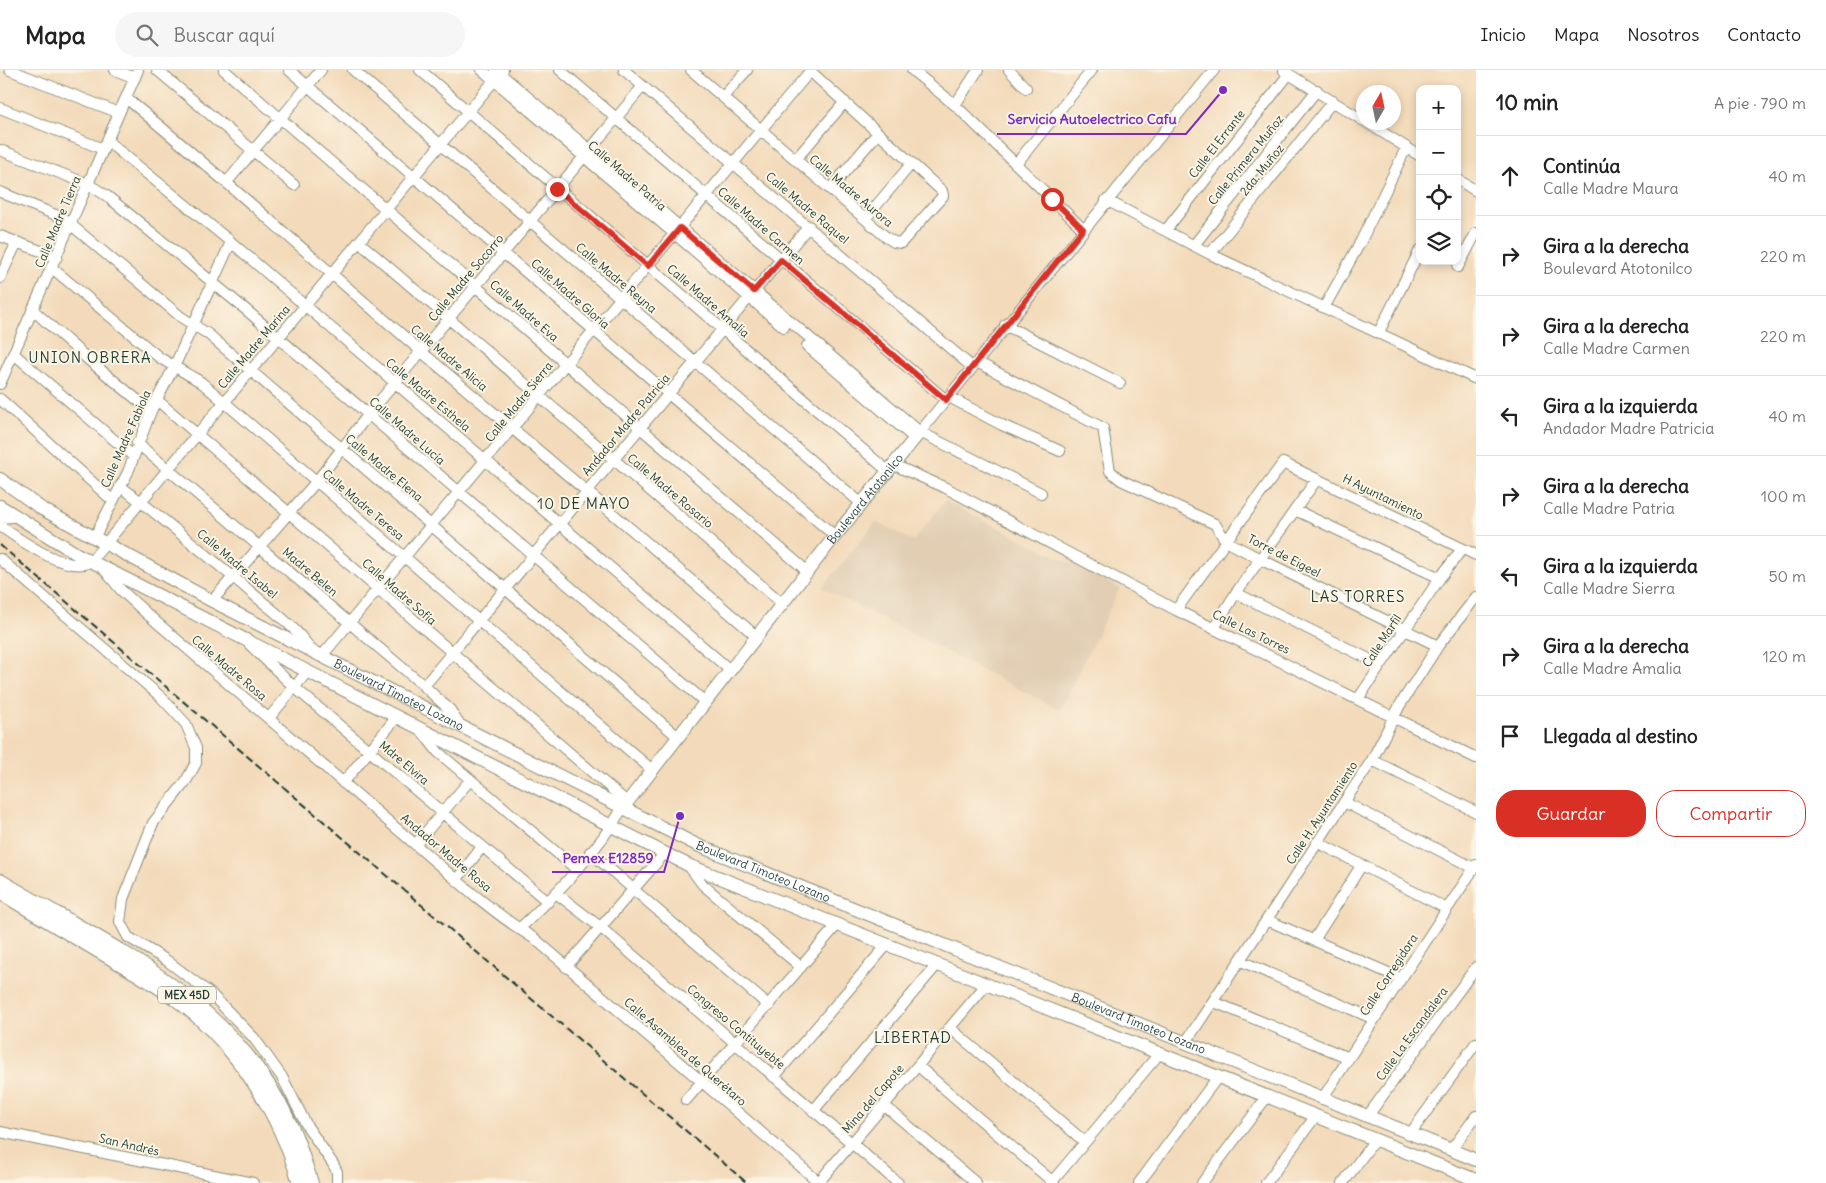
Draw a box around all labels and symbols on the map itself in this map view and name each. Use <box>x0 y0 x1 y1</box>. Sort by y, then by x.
north arrow <box>1356 85 1401 130</box>
callout: Servicio Autoelectrico Cafu <box>997 105 1186 134</box>
street label: Calle El Errante <box>1185 107 1248 181</box>
text: Servicio Autoelectrico Cafu <box>1007 110 1177 128</box>
street label: Calle Primera Muñoz <box>1205 111 1287 208</box>
street label: Calle Madre Patria <box>585 137 670 214</box>
street label: 2da. Muñoz <box>1236 141 1287 198</box>
street label: Calle Madre Aurora <box>806 151 896 230</box>
street label: Calle Madre Raquel <box>763 168 852 247</box>
street label: Calle Madre Tierra <box>31 173 84 270</box>
route end <box>546 178 569 201</box>
street label: Calle Madre Carmen <box>715 184 808 267</box>
route start <box>1041 188 1064 211</box>
street label: Calle Madre Socorro <box>425 231 507 324</box>
street label: Calle Madre Reyna <box>573 239 660 316</box>
street label: Calle Madre Gloria <box>528 255 613 332</box>
street label: Calle Madre Amalia <box>664 261 753 341</box>
street label: Calle Madre Eva <box>487 277 562 345</box>
street label: Calle Madre Marina <box>214 302 293 392</box>
street label: Calle Madre Alicia <box>408 321 491 394</box>
district label: UNION OBRERA <box>28 348 152 367</box>
street label: Calle Madre Esthela <box>383 355 474 435</box>
street label: Calle Madre Sierra <box>482 358 556 445</box>
street label: Andador Madre Patricia <box>579 371 673 479</box>
street label: Calle Madre Fabiola <box>97 387 154 490</box>
street label: Calle Madre Lucía <box>366 394 448 468</box>
street label: Calle Madre Elena <box>342 431 426 505</box>
street label: Calle Madre Rosario <box>624 450 717 531</box>
street label: Boulevard Atotonilco <box>823 450 906 547</box>
street label: Calle Madre Teresa <box>319 466 407 543</box>
street label: H Ayuntamiento <box>1340 471 1426 523</box>
district label: 10 DE MAYO <box>537 494 631 513</box>
street label: Calle Madre Isabel <box>194 526 280 602</box>
street label: Torre de Eigeel <box>1245 531 1323 580</box>
street label: Madre Belen <box>280 544 341 599</box>
street label: Calle Madre Sofía <box>359 555 440 628</box>
district label: LAS TORRES <box>1311 587 1405 606</box>
street label: Calle Las Torres <box>1210 606 1293 657</box>
street label: Calle Marfil <box>1359 611 1404 670</box>
street label: Calle Madre Rosa <box>189 632 270 703</box>
street label: Boulevard Timoteo Lozano <box>332 656 467 734</box>
street label: Mdre Elvira <box>376 737 432 788</box>
street label: Calle H. Ayuntamiento <box>1283 758 1361 867</box>
street label: Andador Madre Rosa <box>398 810 495 895</box>
street label: Boulevard Timoteo Lozano <box>694 837 833 905</box>
callout: Pemex E12859 <box>552 843 664 872</box>
text: Pemex E12859 <box>562 849 654 867</box>
street label: Calle Corregidora <box>1357 931 1421 1018</box>
street label: Congreso Contituyebte <box>684 981 788 1072</box>
street label: Calle La Escandalera <box>1372 984 1451 1084</box>
road number: MEX 45D <box>158 986 216 1004</box>
street label: Boulevard Timoteo Lozano <box>1069 989 1208 1057</box>
street label: Calle Asamblea de Querétaro <box>621 994 750 1109</box>
district label: LIBERTAD <box>874 1028 952 1047</box>
street label: Mina del Capote <box>839 1061 907 1136</box>
street label: San Andrés <box>97 1130 161 1159</box>

